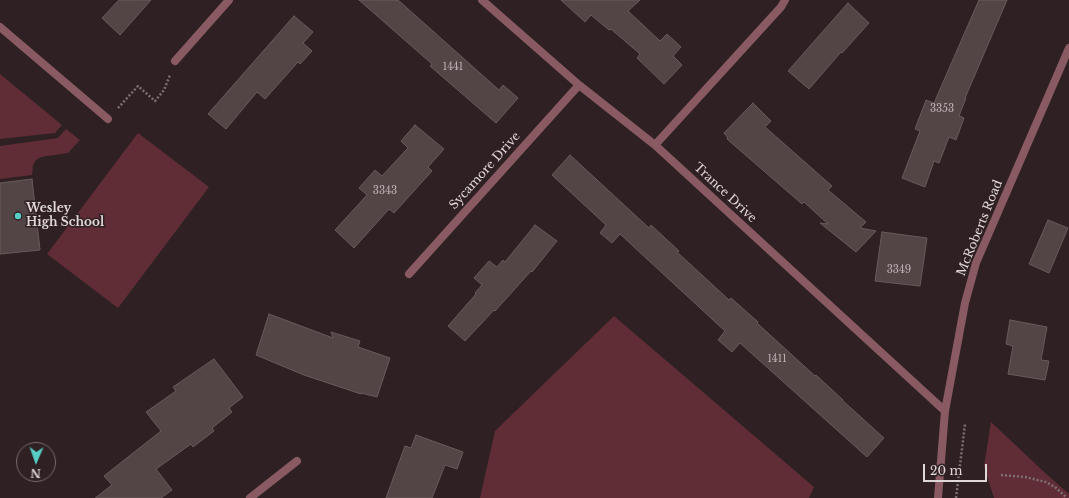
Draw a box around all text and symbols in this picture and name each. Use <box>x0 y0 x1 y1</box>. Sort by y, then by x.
house number: 1441 <box>443 61 463 73</box>
house number: 3353 <box>930 103 954 115</box>
street label: Sycamore Drive <box>447 129 523 213</box>
street label: Trance Drive <box>691 160 759 226</box>
street label: McRoberts Road <box>954 178 1006 278</box>
house number: 3343 <box>373 185 397 197</box>
place label: Wesley High School <box>26 202 104 230</box>
marker: Wesley High School <box>13 211 23 221</box>
house number: 3349 <box>887 264 911 276</box>
house number: 1411 <box>767 353 787 365</box>
north arrow <box>16 442 56 482</box>
scale bar <box>925 456 989 482</box>
text: 20 m <box>930 463 962 478</box>
text: N <box>30 466 41 480</box>

